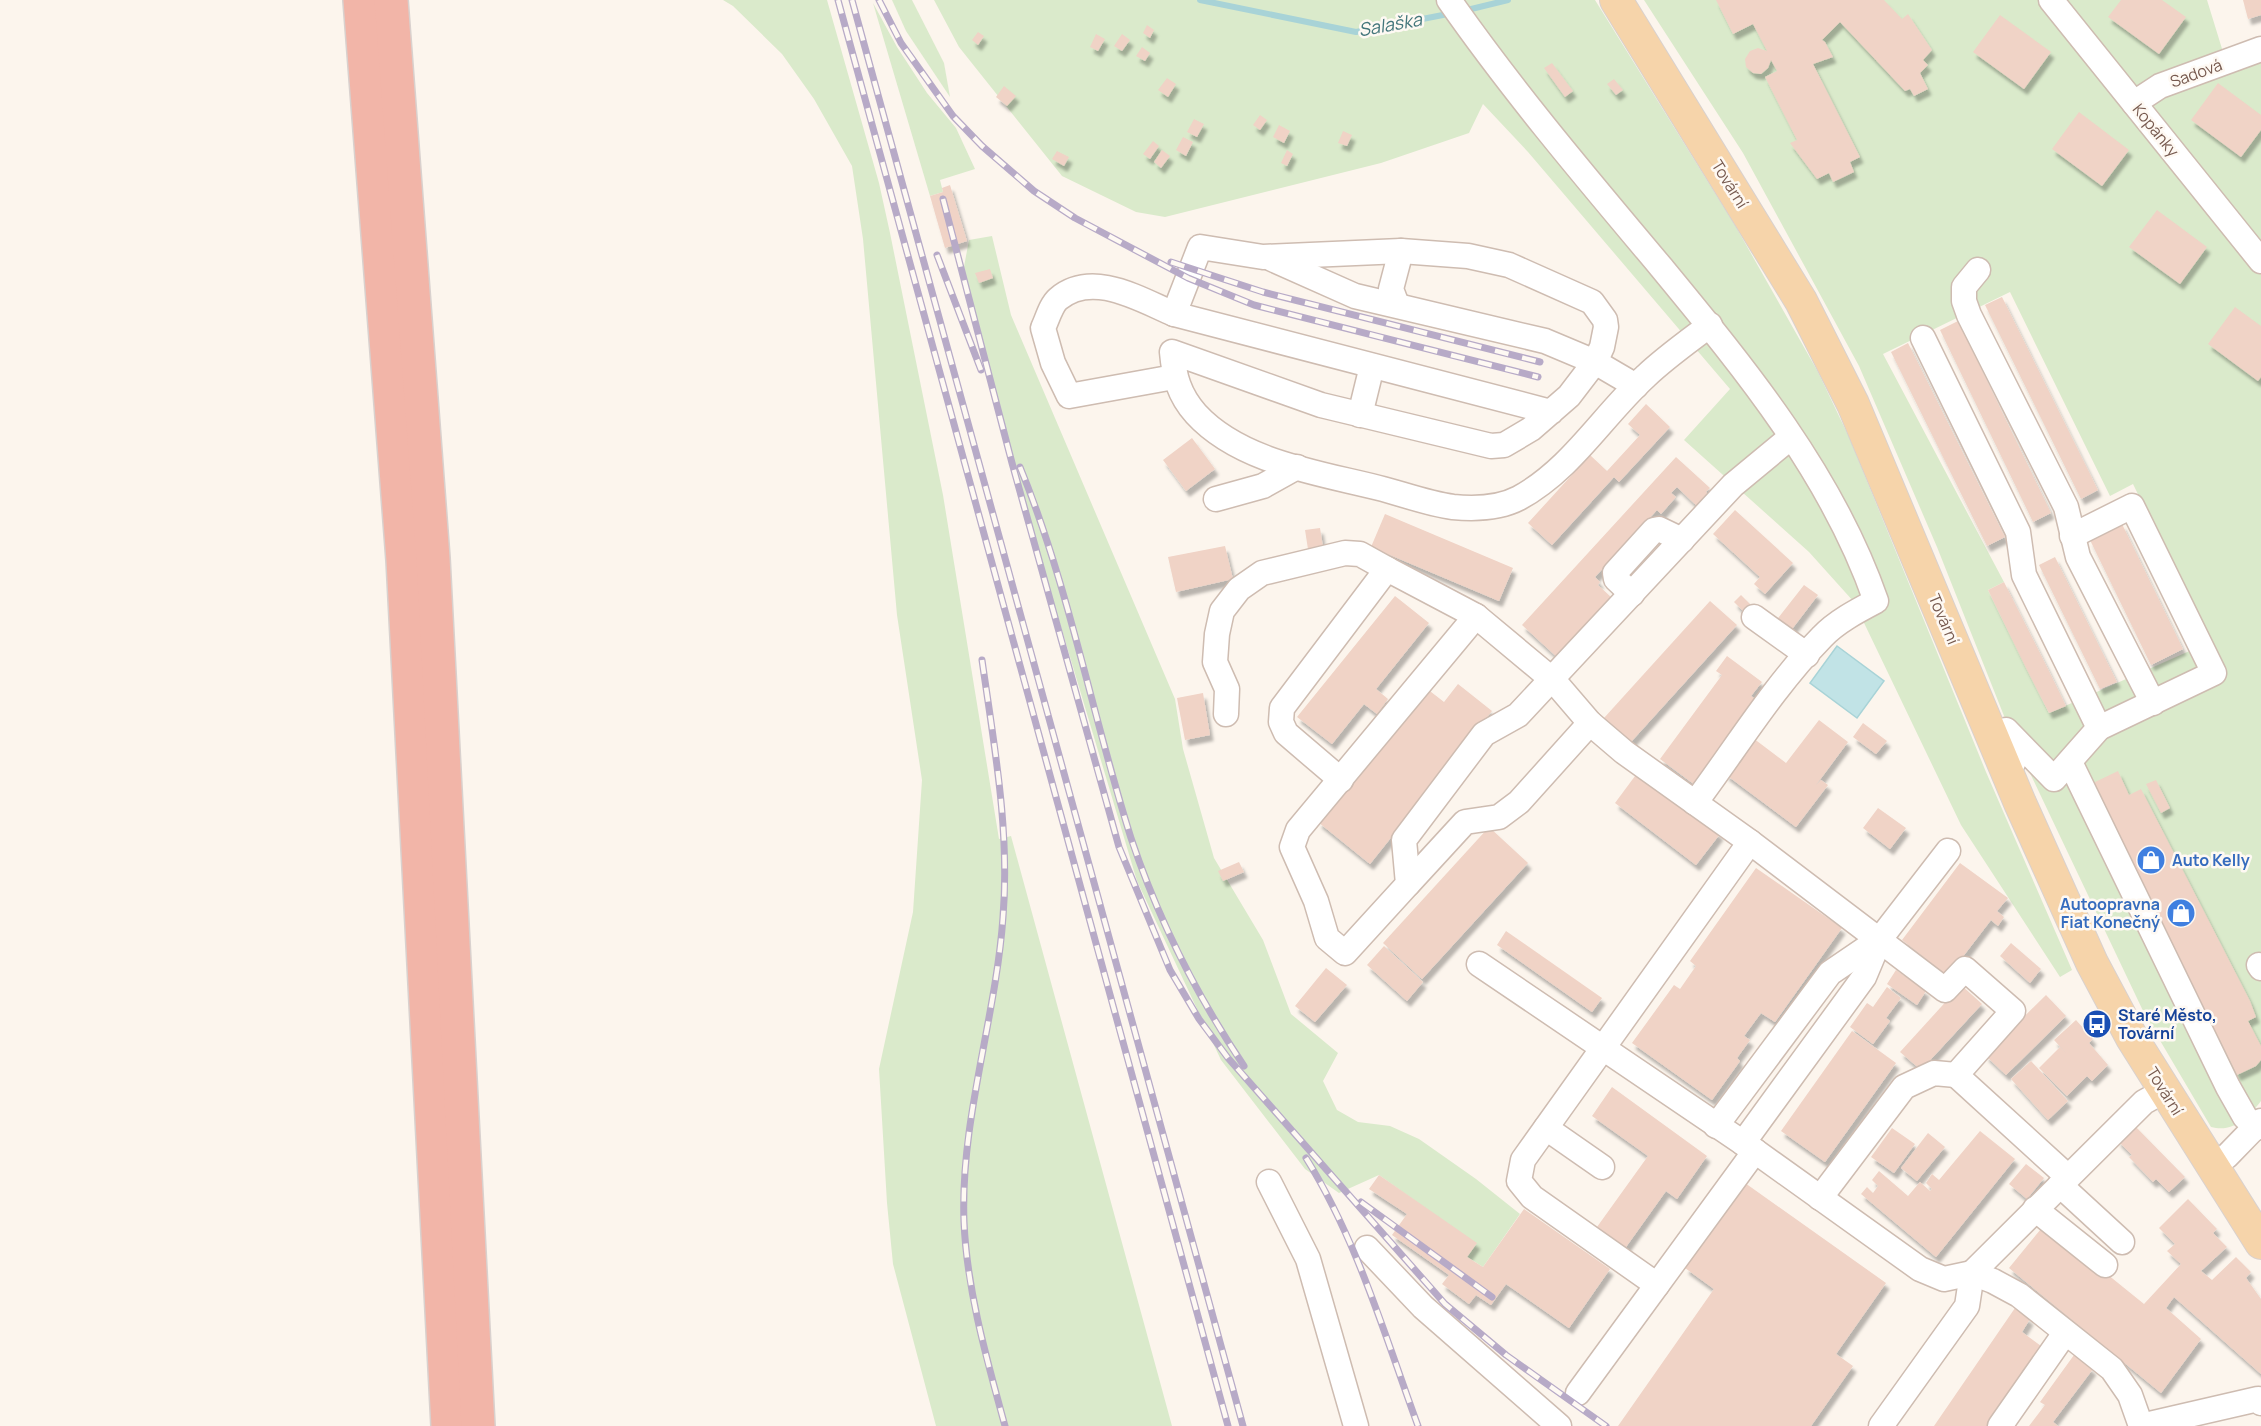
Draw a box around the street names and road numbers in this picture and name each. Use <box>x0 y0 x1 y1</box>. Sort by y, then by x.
street label: Sadová <box>2167 53 2225 93</box>
street label: Kopánky <box>2128 99 2185 162</box>
street label: Tovární <box>1707 156 1753 213</box>
street label: Tovární <box>1924 590 1965 648</box>
street label: Tovární <box>2142 1063 2188 1120</box>

